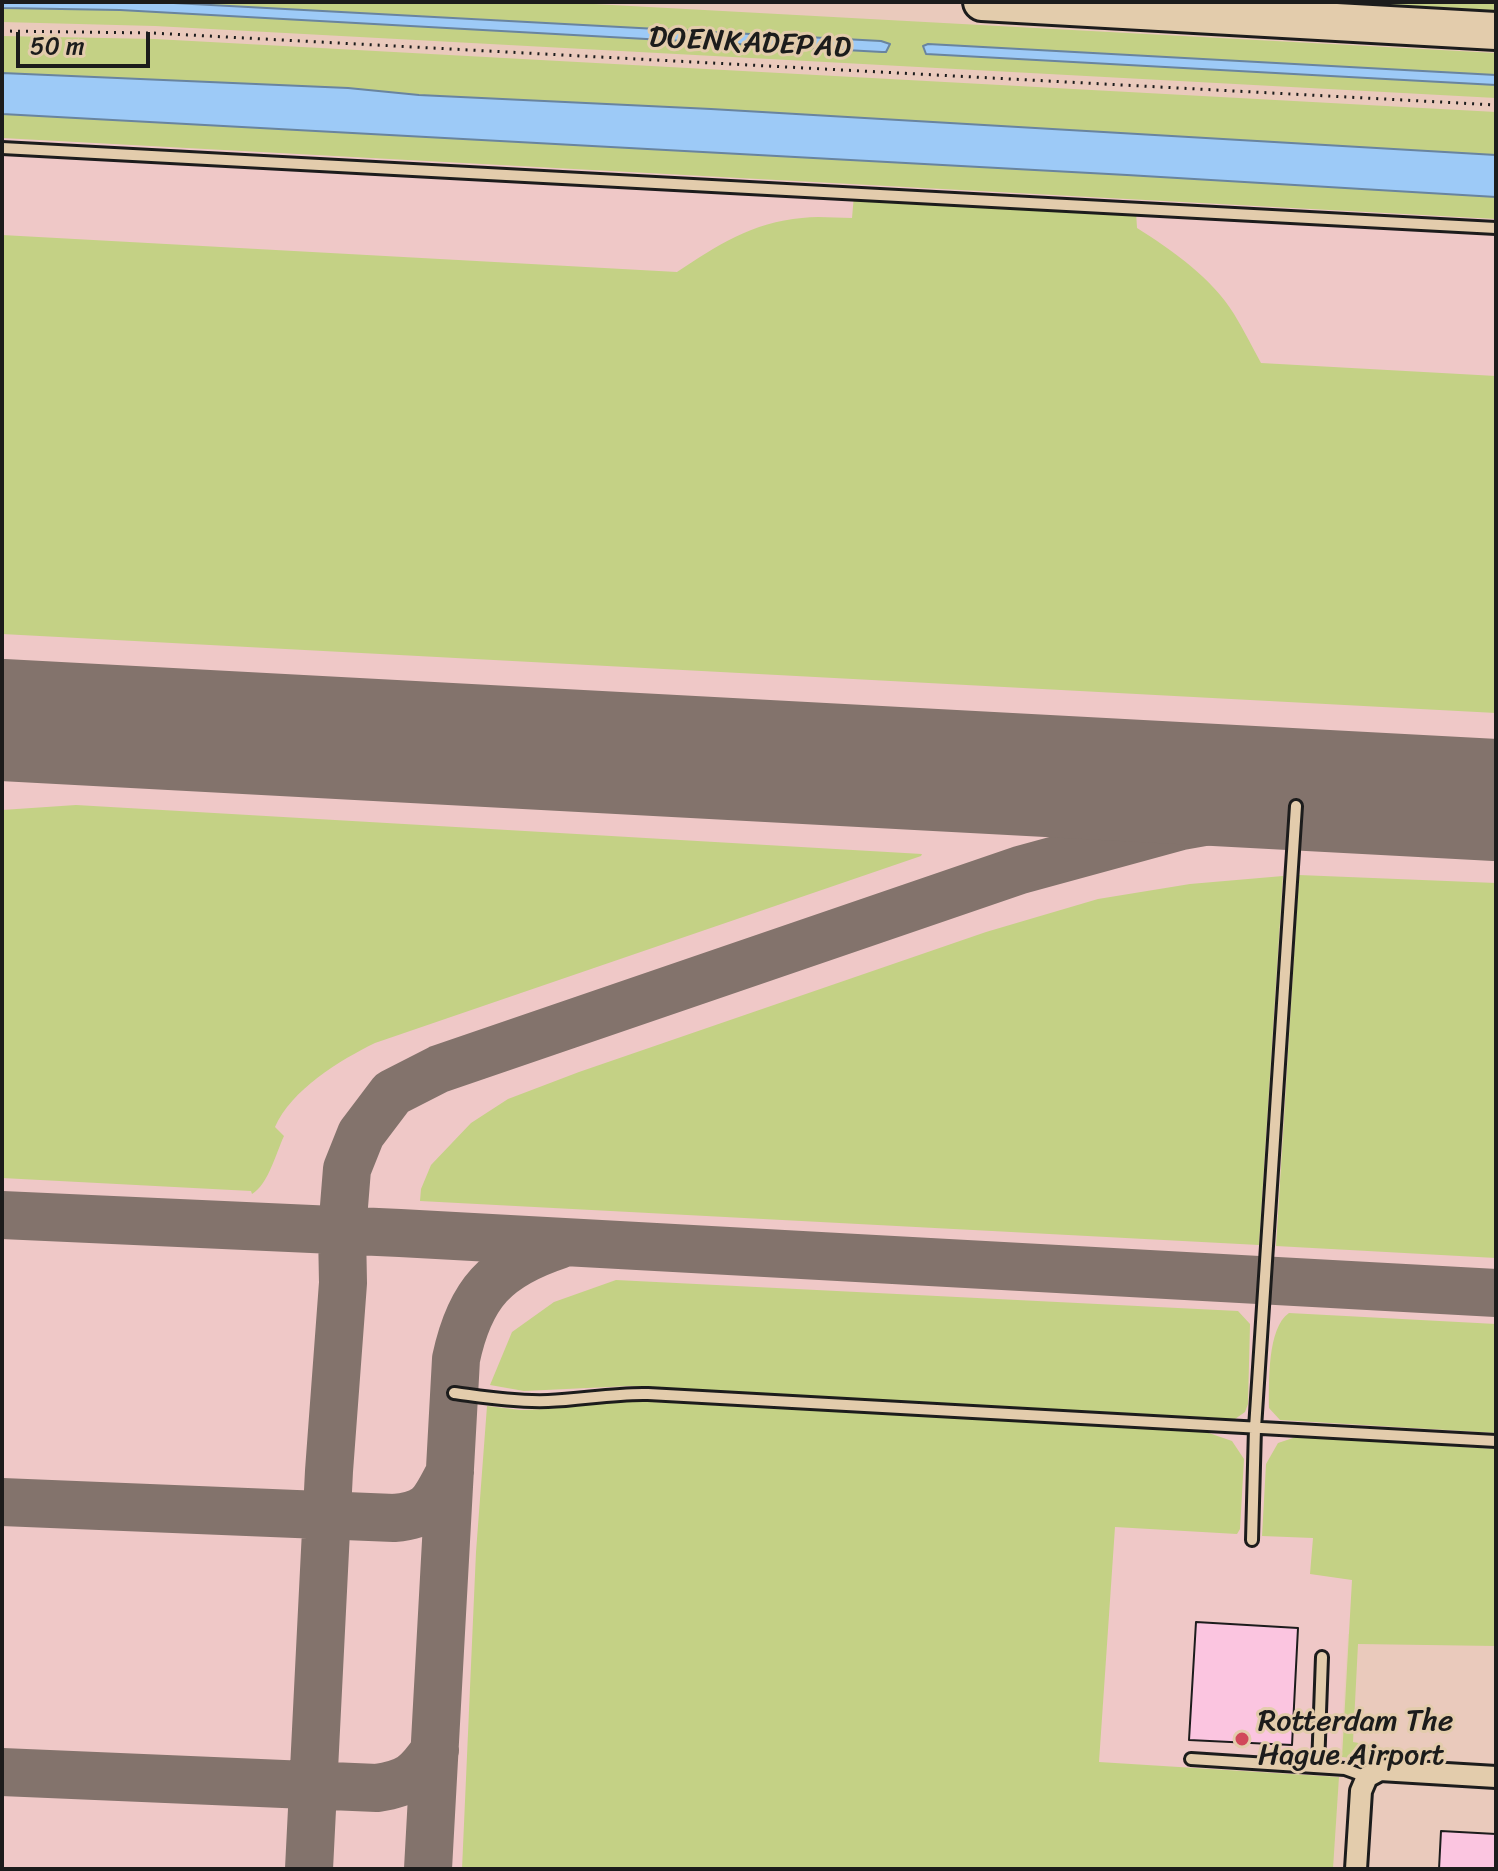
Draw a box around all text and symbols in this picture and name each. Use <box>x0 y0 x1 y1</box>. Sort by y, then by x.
scale bar <box>20 16 154 66</box>
street label: DOENKADEPAD <box>648 21 852 67</box>
text: 50 m <box>30 25 85 67</box>
place label: Rotterdam The Hague Airport <box>1258 1704 1453 1774</box>
marker: Rotterdam The Hague Airport <box>1233 1730 1251 1748</box>

